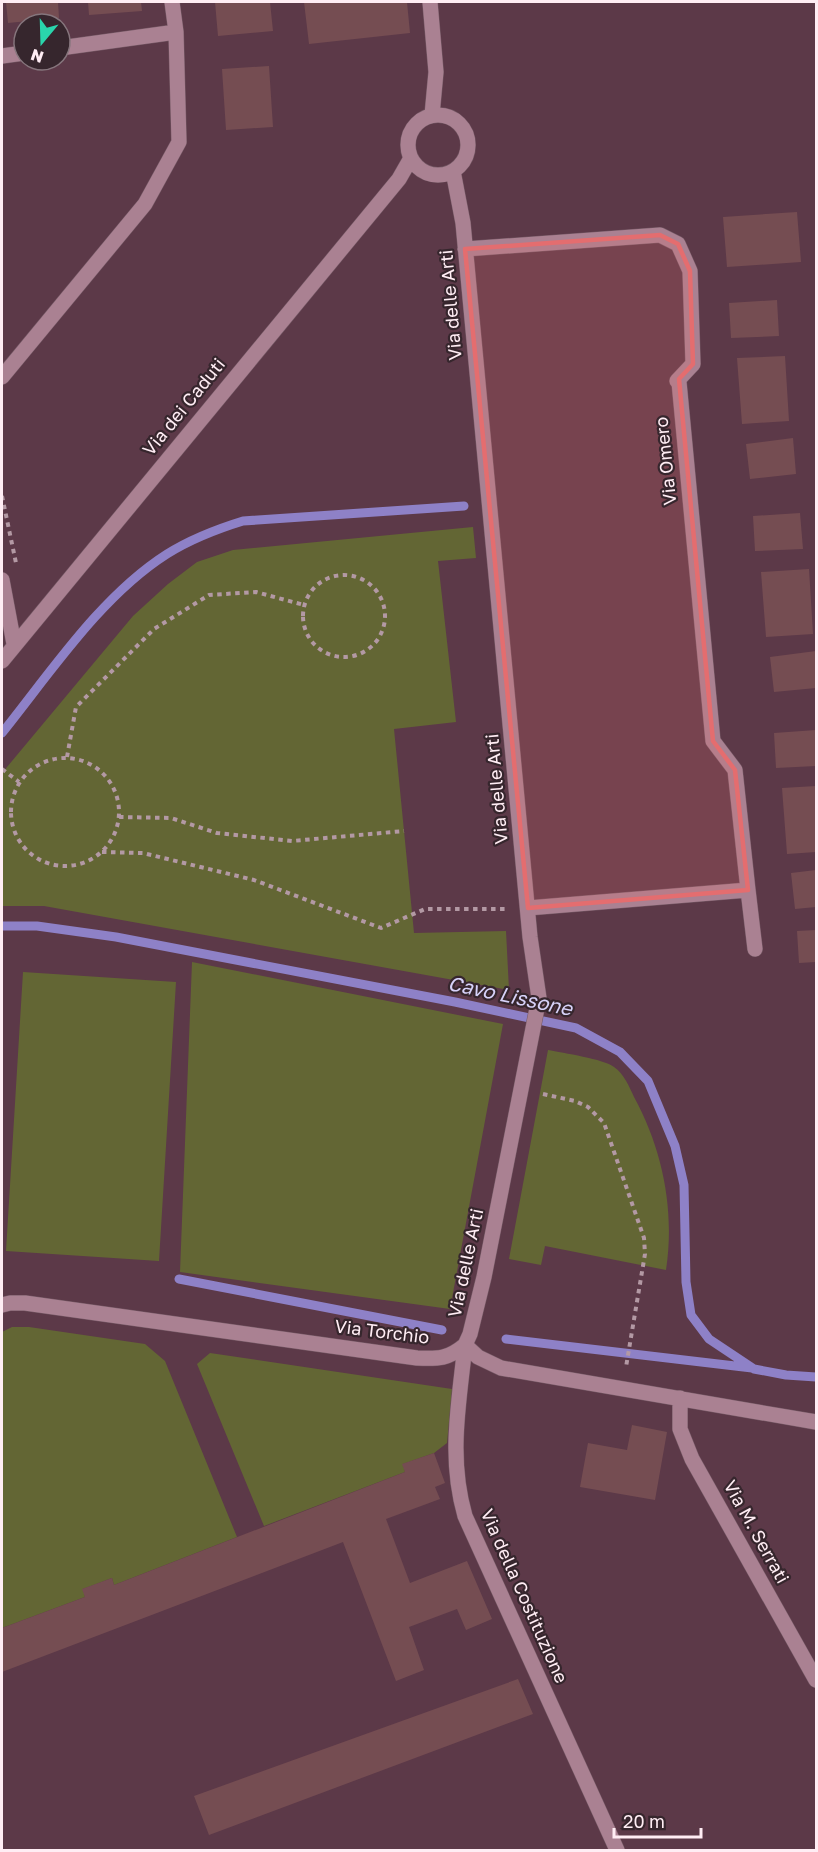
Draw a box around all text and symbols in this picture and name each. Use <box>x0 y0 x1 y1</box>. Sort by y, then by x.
north arrow <box>12 12 72 72</box>
text: N <box>28 45 46 68</box>
street label: Via delle Arti <box>434 249 466 361</box>
street label: Via dei Caduti <box>137 353 229 459</box>
street label: Via Omero <box>649 416 681 506</box>
street label: Via delle Arti <box>480 733 512 845</box>
water label: Cavo Lissone <box>446 970 576 1020</box>
street label: Via delle Arti <box>443 1206 487 1319</box>
street label: Via Torchio <box>334 1314 431 1348</box>
street label: Via M. Serrati <box>719 1476 794 1587</box>
street label: Via della Costituzione <box>477 1505 573 1686</box>
scale bar <box>614 1801 701 1839</box>
text: 20 m <box>623 1810 665 1832</box>

